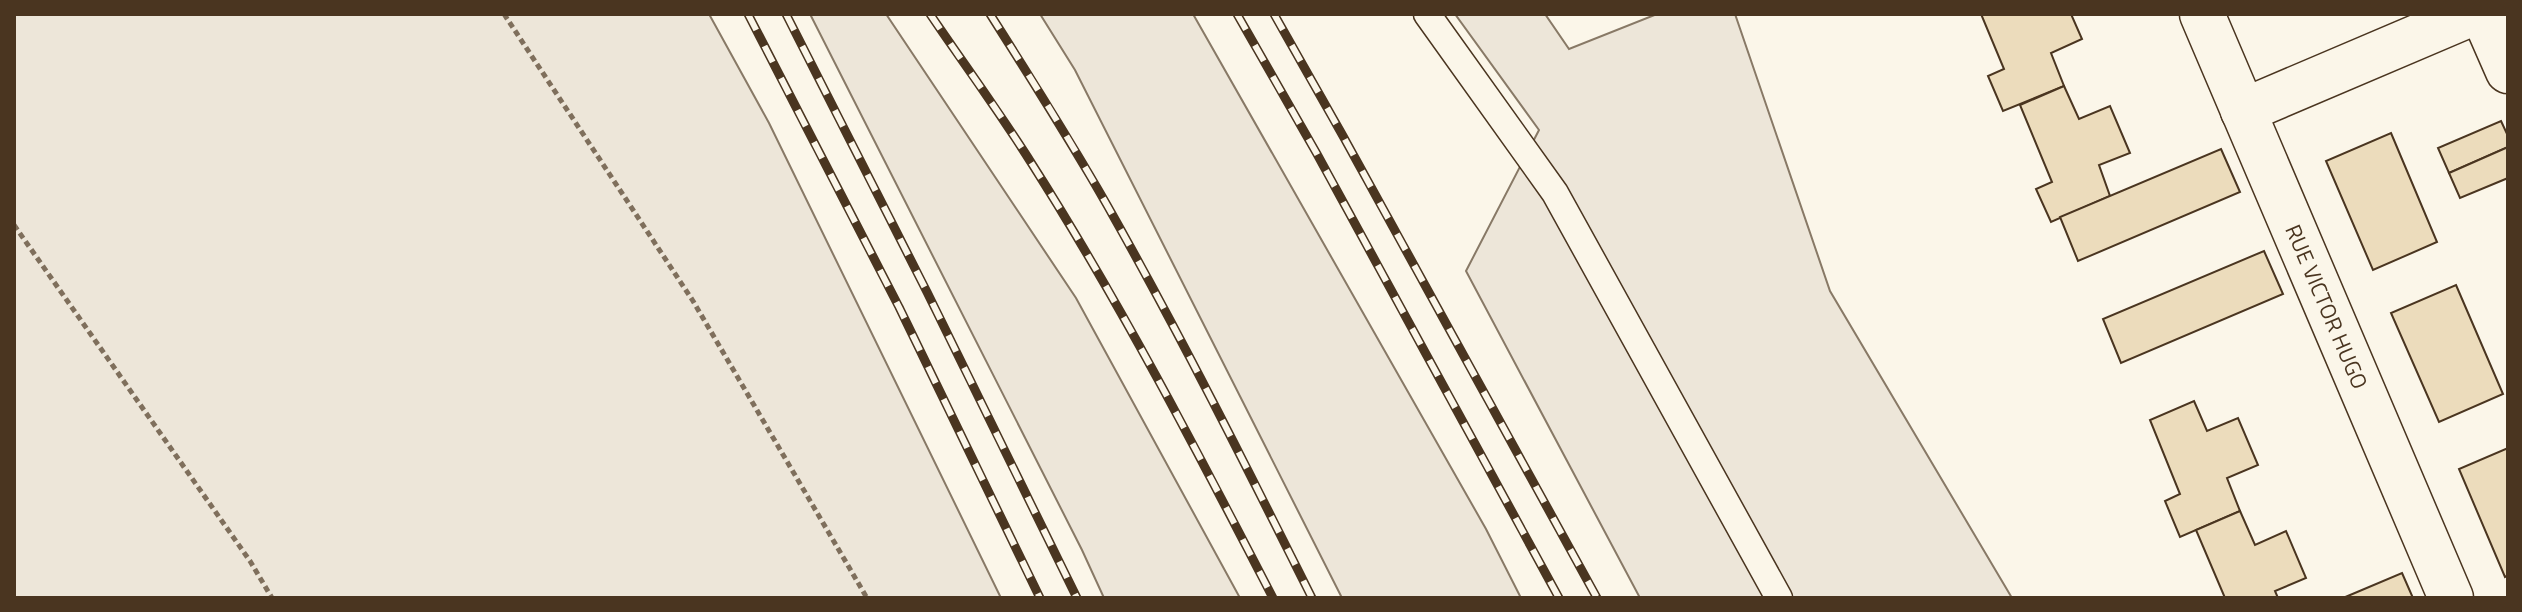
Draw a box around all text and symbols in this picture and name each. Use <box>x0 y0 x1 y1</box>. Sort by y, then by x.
street label: RUE VICTOR HUGO <box>2277 219 2377 394</box>

